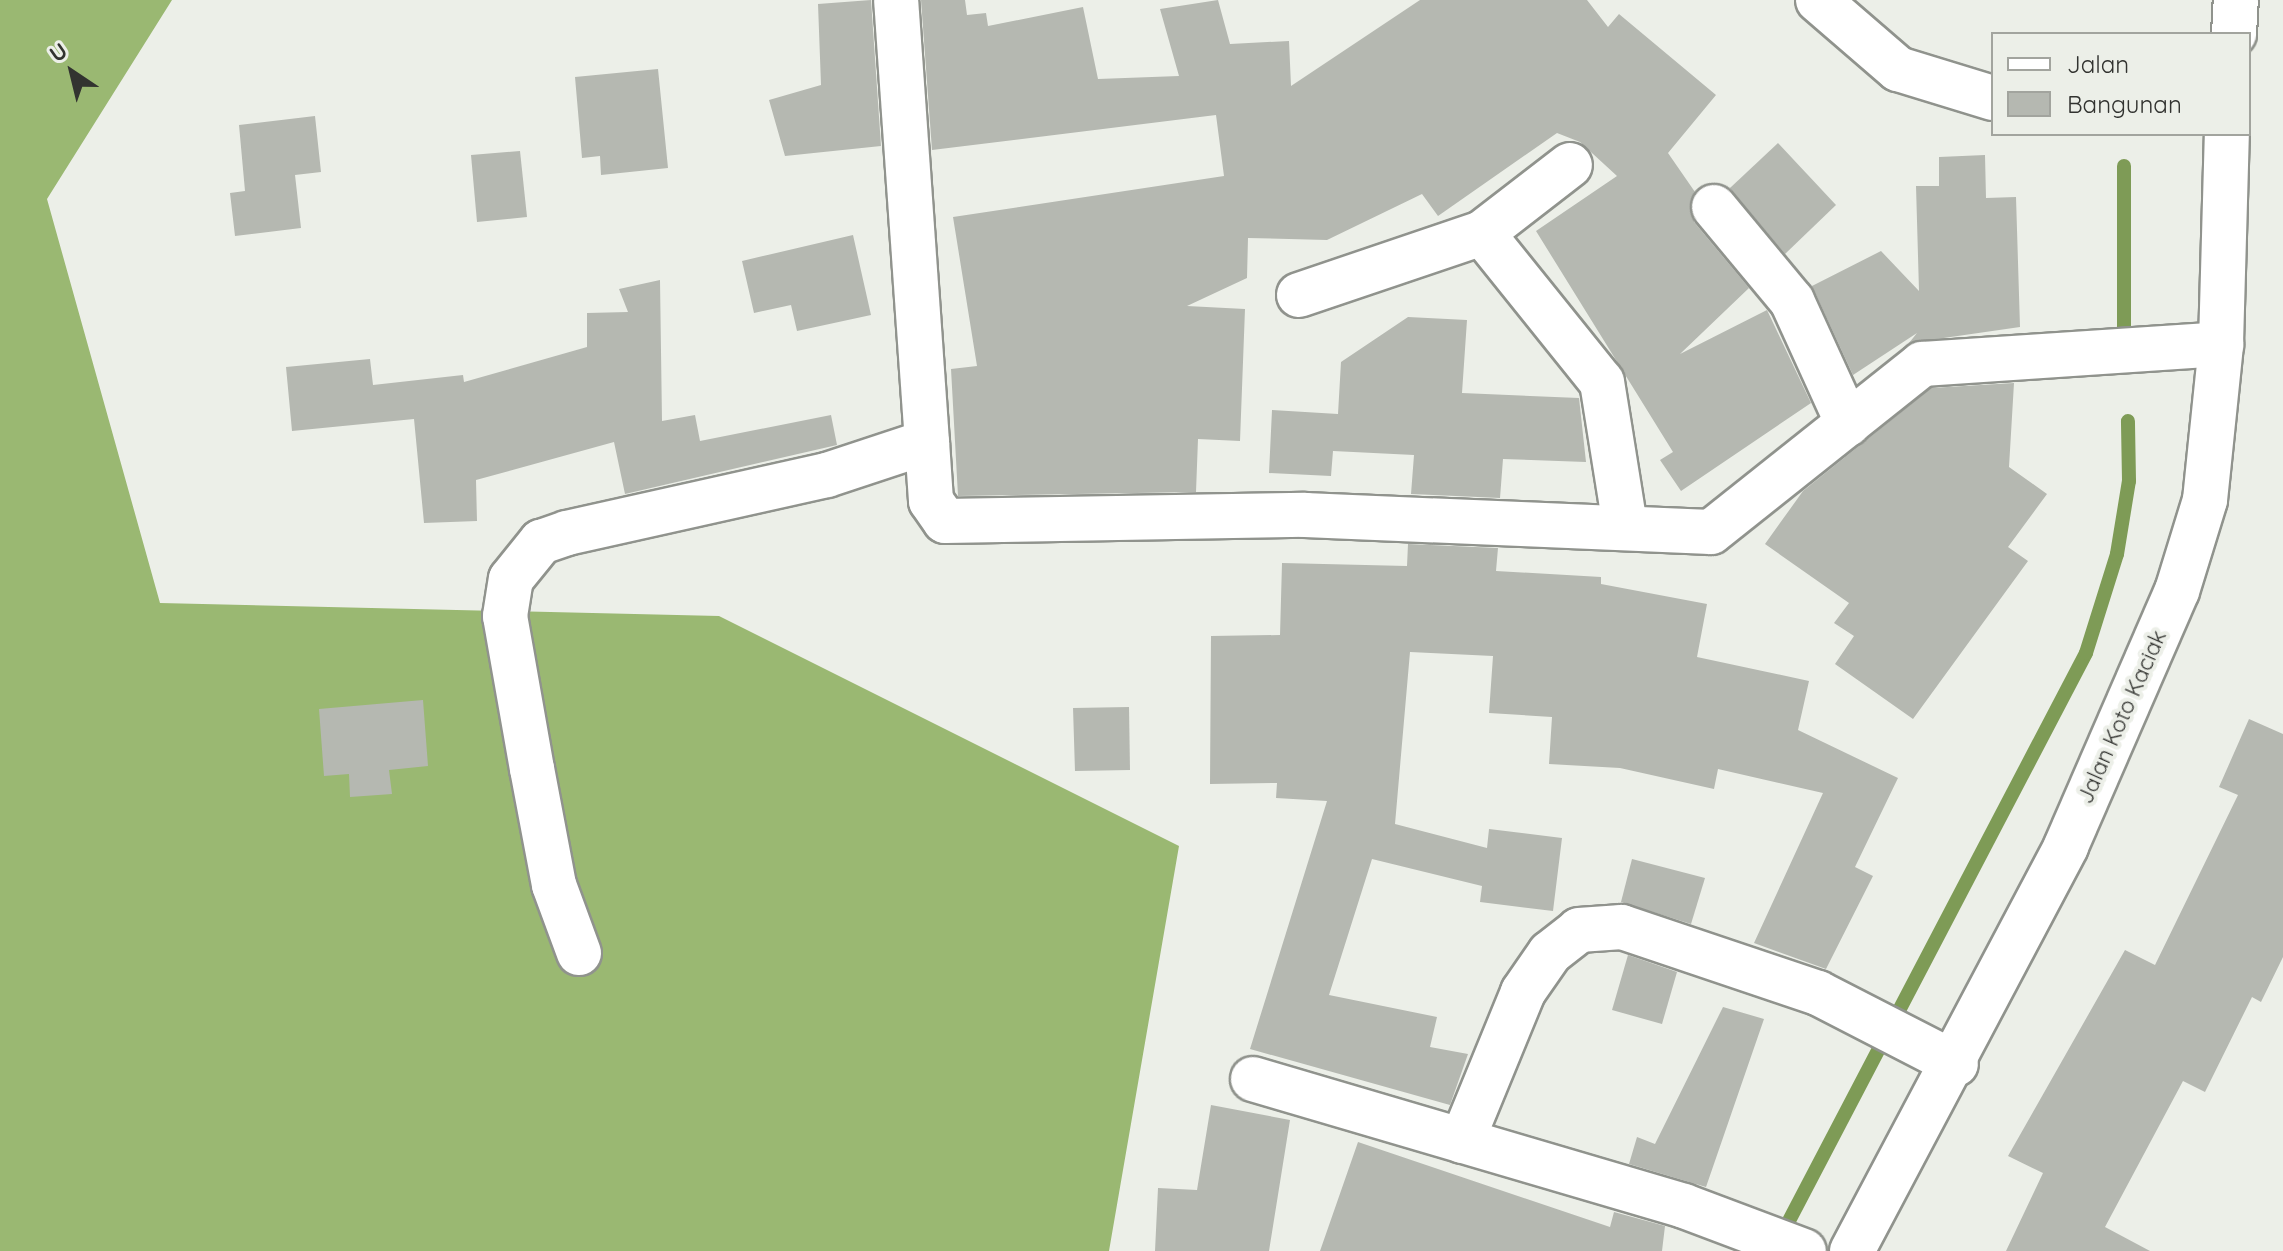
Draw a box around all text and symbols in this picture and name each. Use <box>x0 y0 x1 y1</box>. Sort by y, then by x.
north arrow <box>32 32 112 112</box>
legend <box>1991 32 2251 136</box>
text: U <box>44 36 73 68</box>
text: Jalan <box>2067 49 2129 79</box>
text: Bangunan <box>2067 89 2182 119</box>
street label: Jalan Koto Kaciak <box>2072 626 2172 808</box>

